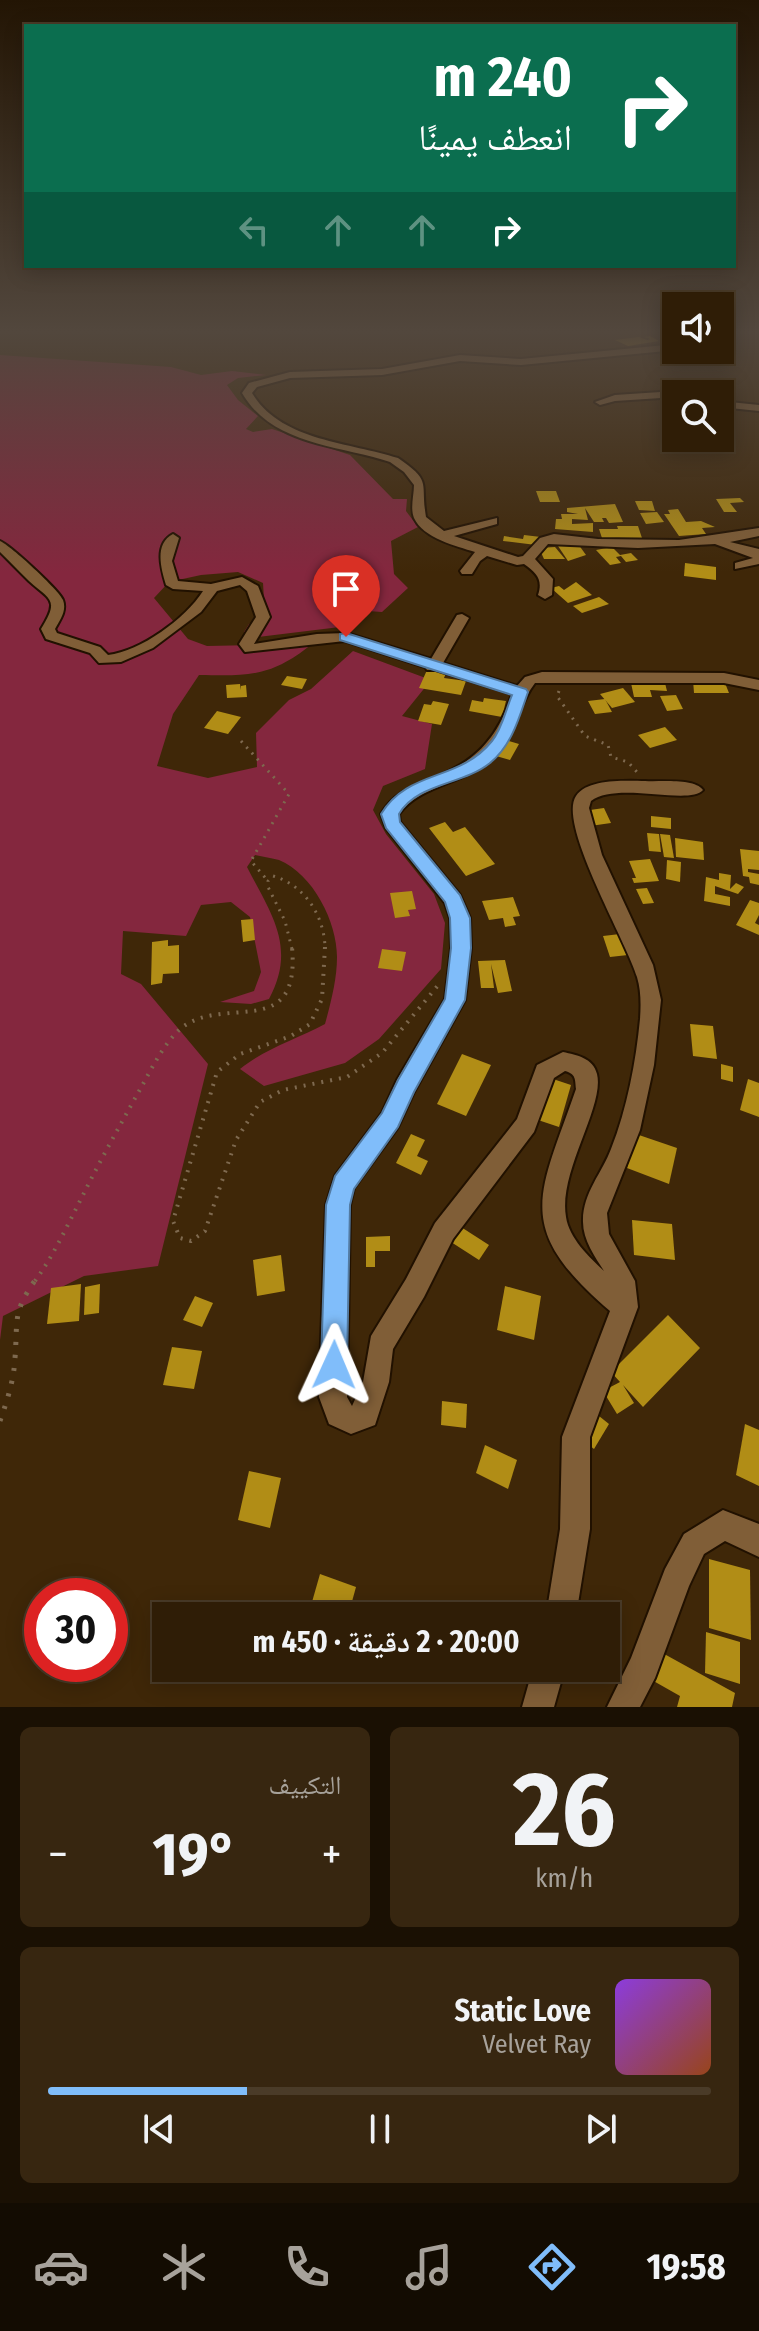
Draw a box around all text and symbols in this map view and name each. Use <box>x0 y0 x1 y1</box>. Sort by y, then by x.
text: 240 m <box>433 44 572 111</box>
icon: right <box>600 56 704 160</box>
text: انعطف يمينًا <box>418 116 572 160</box>
icon: left <box>232 208 276 252</box>
icon: ahead <box>316 208 360 252</box>
icon: ahead <box>400 208 444 252</box>
icon: right <box>484 208 528 252</box>
map controls <box>662 292 734 452</box>
button: sound <box>662 292 734 364</box>
button: search <box>662 380 734 452</box>
pin <box>312 555 380 637</box>
icon: arrive <box>324 567 368 611</box>
position arrow <box>292 1323 376 1407</box>
speed limit sign: 30 <box>24 1578 128 1682</box>
text: 20:00 · 2 دقيقة · 450 m <box>252 1624 520 1660</box>
text: 26 <box>513 1748 616 1873</box>
text: التكييف <box>269 1770 342 1801</box>
text: 19° <box>152 1819 237 1891</box>
text: − <box>48 1828 68 1881</box>
text: + <box>321 1828 342 1881</box>
text: km/h <box>535 1863 593 1894</box>
text: Static Love <box>454 1993 591 2029</box>
text: Velvet Ray <box>482 2029 591 2060</box>
icon: previous <box>137 2107 181 2151</box>
icon: pause <box>358 2107 402 2151</box>
icon: next <box>579 2107 623 2151</box>
icon: car <box>33 2239 89 2295</box>
icon: climate <box>156 2239 212 2295</box>
icon: phone <box>279 2239 335 2295</box>
icon: music <box>401 2239 457 2295</box>
icon: directions <box>524 2239 580 2295</box>
text: 19:58 <box>647 2245 726 2289</box>

